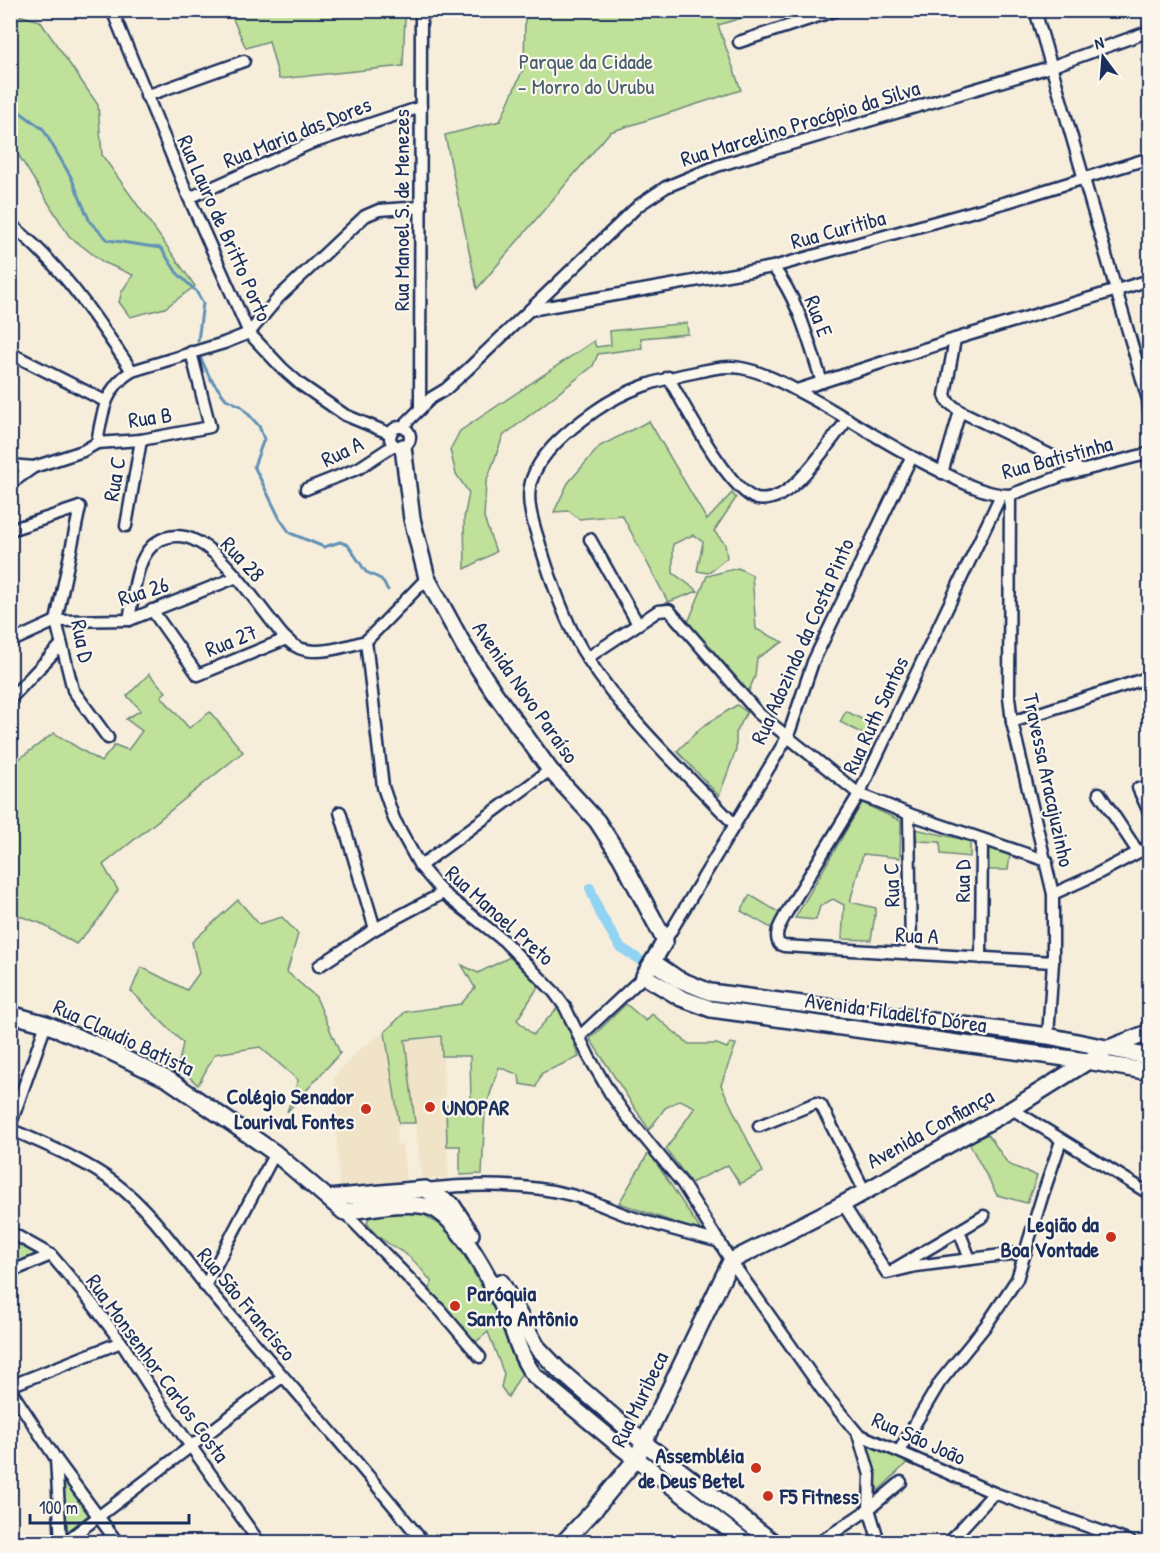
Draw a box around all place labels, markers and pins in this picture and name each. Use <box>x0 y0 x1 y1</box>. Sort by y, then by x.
place label: Colégio Senador Lourival Fontes <box>226 1081 355 1136</box>
place label: UNOPAR <box>442 1092 509 1122</box>
marker: UNOPAR <box>423 1100 437 1114</box>
marker: Colégio Senador Lourival Fontes <box>359 1102 373 1116</box>
place label: Legião da Boa Vontade <box>1001 1209 1099 1264</box>
marker: Legião da Boa Vontade <box>1104 1230 1118 1244</box>
place label: Paróquia Santo Antônio <box>467 1278 578 1333</box>
marker: Paróquia Santo Antônio <box>448 1299 462 1313</box>
place label: Assembléia de Deus Betel <box>638 1440 745 1495</box>
marker: Assembléia de Deus Betel <box>749 1461 763 1475</box>
place label: F5 Fitness <box>779 1481 860 1511</box>
marker: F5 Fitness <box>761 1489 775 1503</box>

